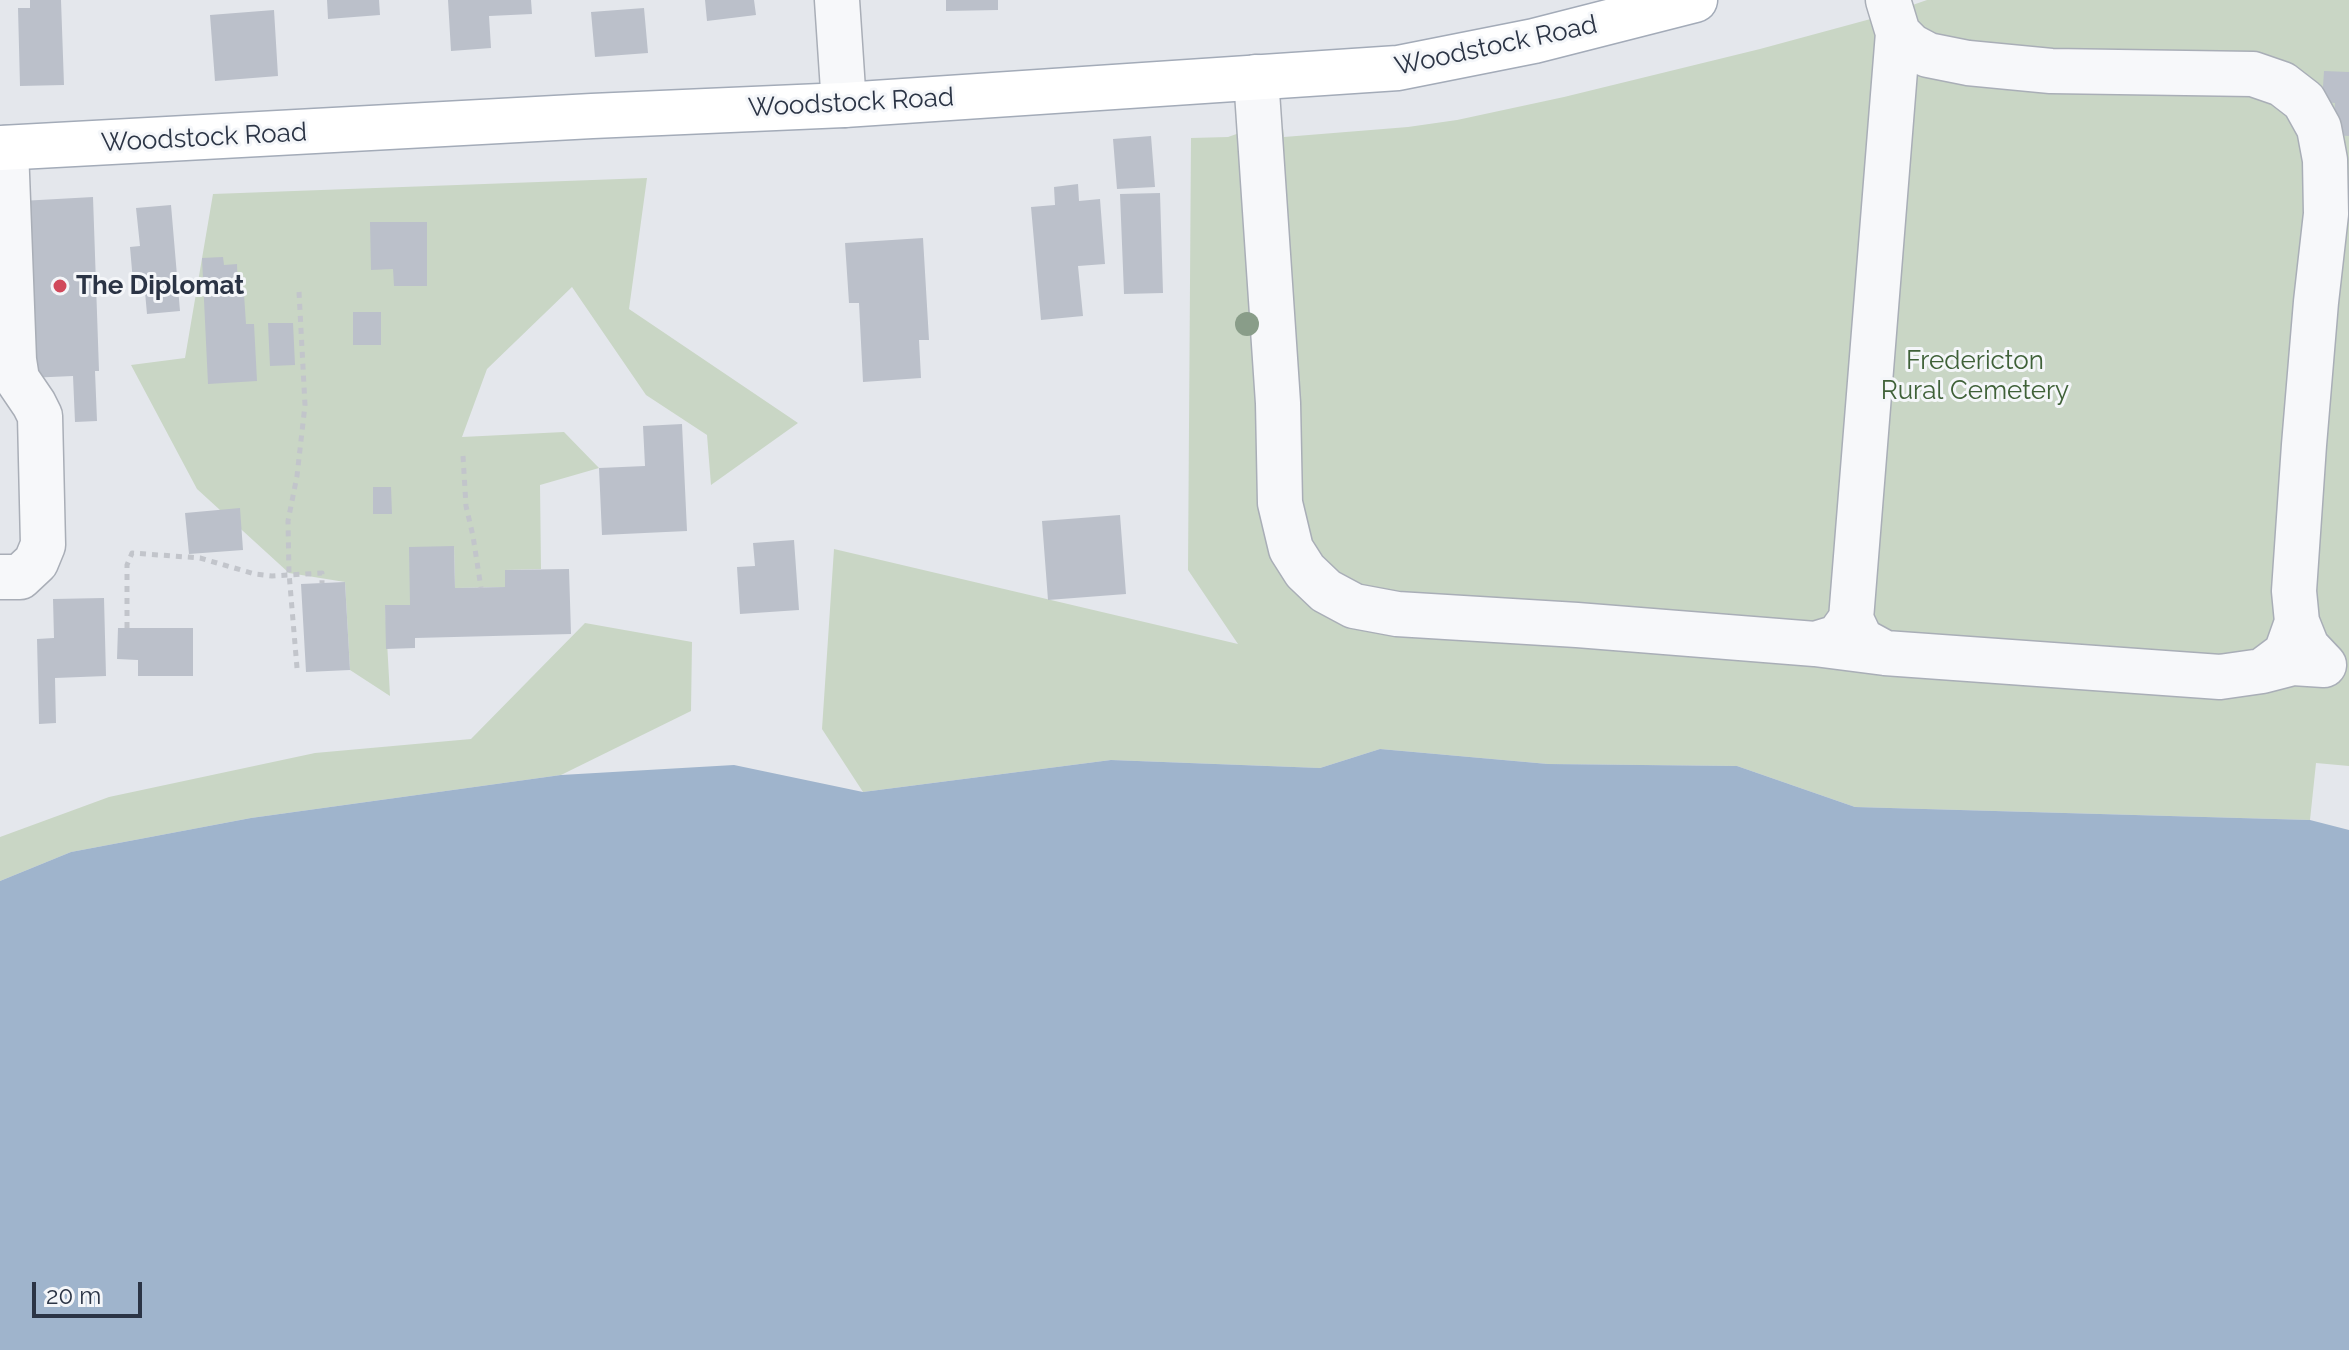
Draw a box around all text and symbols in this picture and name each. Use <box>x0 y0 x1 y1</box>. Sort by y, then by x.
street label: Woodstock Road <box>1392 9 1600 83</box>
street label: Woodstock Road <box>747 82 955 124</box>
street label: Woodstock Road <box>100 117 308 159</box>
place label: The Diplomat <box>76 270 244 302</box>
marker: The Diplomat <box>51 277 69 295</box>
park label: Fredericton Rural Cemetery <box>1881 345 2069 406</box>
scale bar <box>36 1266 146 1316</box>
text: 20 m <box>46 1281 101 1310</box>

